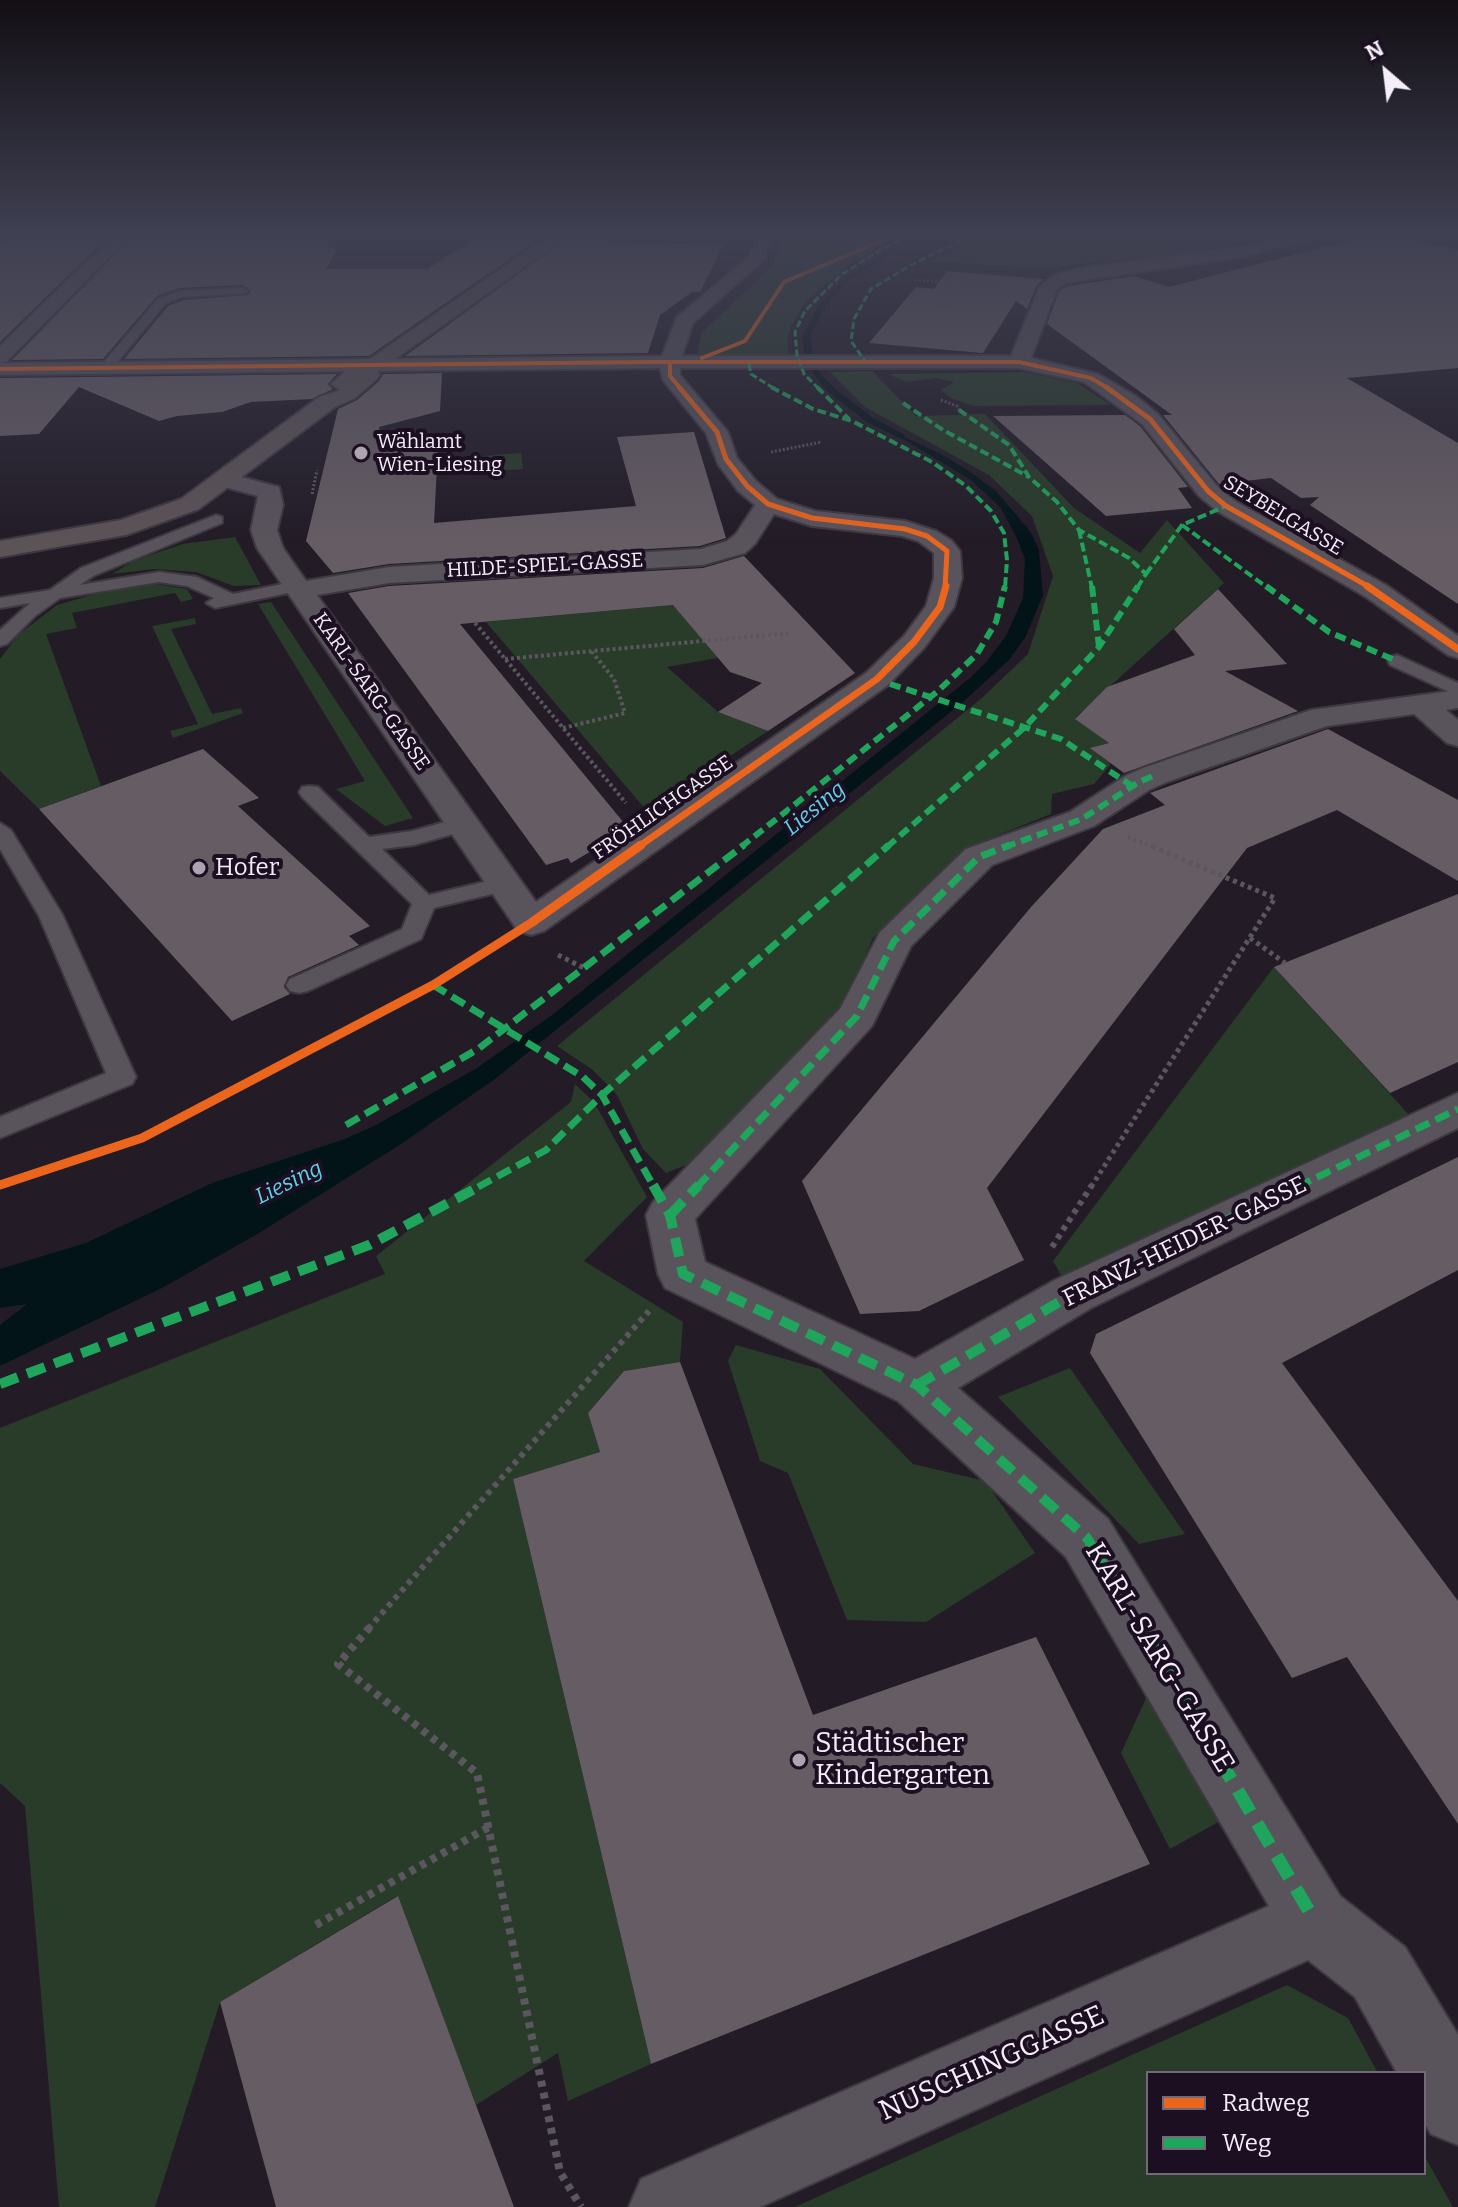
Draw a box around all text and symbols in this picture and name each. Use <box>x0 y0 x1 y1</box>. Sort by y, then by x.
north arrow <box>1346 32 1426 112</box>
text: N <box>1361 34 1388 66</box>
place label: Wählamt Wien-Liesing <box>377 430 502 477</box>
marker: Wählamt Wien-Liesing <box>352 444 370 462</box>
street label: SEYBELGASSE <box>1219 471 1347 561</box>
street label: HILDE-SPIEL-GASSE <box>446 549 644 583</box>
street label: KARL-SARG-GASSE <box>308 609 434 775</box>
street label: FRÖHLICHGASSE <box>588 751 738 865</box>
water label: Liesing <box>779 776 851 842</box>
place label: Hofer <box>215 854 279 882</box>
marker: Hofer <box>190 859 208 877</box>
water label: Liesing <box>251 1156 327 1210</box>
street label: FRANZ-HEIDER-GASSE <box>1058 1170 1312 1314</box>
street label: KARL-SARG-GASSE <box>1077 1537 1241 1779</box>
place label: Städtischer Kindergarten <box>815 1727 990 1793</box>
marker: Städtischer Kindergarten <box>790 1751 808 1769</box>
street label: NUSCHINGGASSE <box>874 1999 1110 2129</box>
legend <box>1146 2071 1426 2175</box>
text: Radweg <box>1222 2089 1310 2117</box>
text: Weg <box>1222 2129 1271 2157</box>

